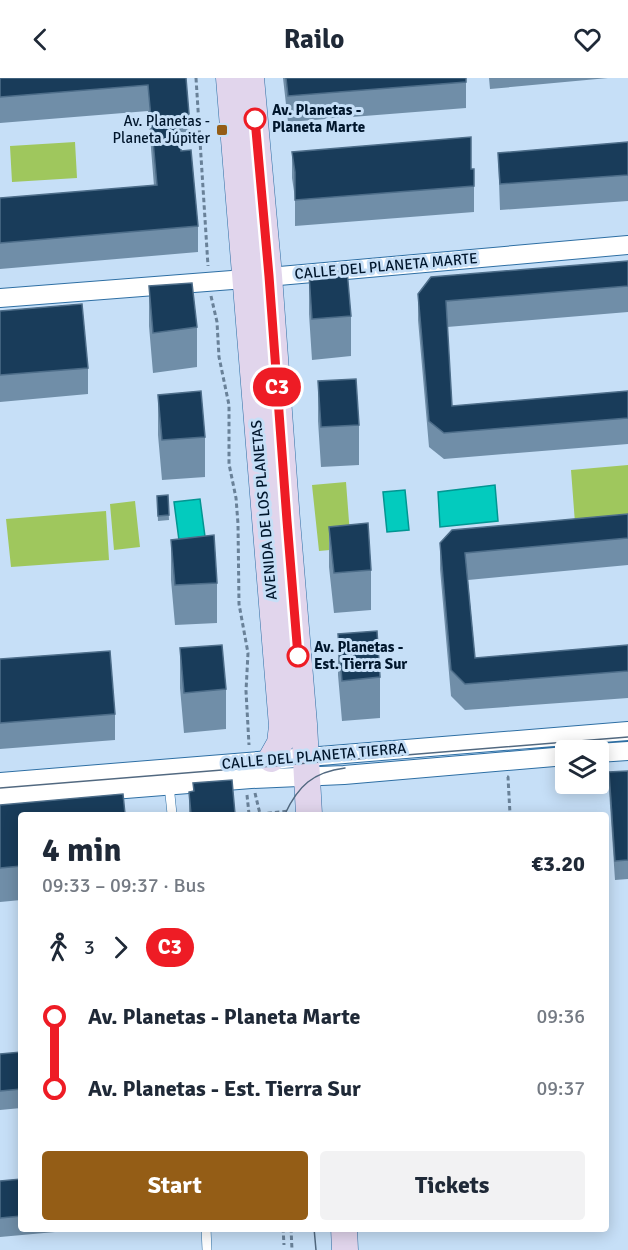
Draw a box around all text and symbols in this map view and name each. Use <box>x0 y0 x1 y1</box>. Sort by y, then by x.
icon: back <box>24 23 57 56</box>
text: Railo <box>284 23 344 56</box>
icon: heart <box>571 23 604 56</box>
place label: Av. Planetas - Planeta Marte <box>272 101 365 136</box>
marker: Av. Planetas - Planeta Marte <box>244 108 266 130</box>
place label: Av. Planetas - Planeta Júpiter <box>113 112 210 147</box>
marker: Av. Planetas - Planeta Júpiter <box>215 123 229 137</box>
street label: CALLE DEL PLANETA MARTE <box>294 249 478 283</box>
line badge: C3 <box>250 368 304 406</box>
text: C3 <box>265 374 289 400</box>
street label: AVENIDA DE LOS PLANETAS <box>247 419 281 601</box>
place label: Av. Planetas - Est. Tierra Sur <box>314 638 407 673</box>
marker: Av. Planetas - Est. Tierra Sur <box>287 645 309 667</box>
street label: CALLE DEL PLANETA TIERRA <box>221 739 407 773</box>
map controls <box>555 740 609 794</box>
button: layers <box>555 740 609 794</box>
text: 4 min <box>42 830 122 871</box>
text: €3.20 <box>531 850 585 877</box>
text: 09:33 – 09:37 · Bus <box>42 873 205 898</box>
icon: walk <box>42 931 75 964</box>
icon: forward <box>104 931 137 964</box>
text: C3 <box>158 934 182 960</box>
text: 3 <box>84 935 95 960</box>
text: Av. Planetas - Planeta Marte <box>88 1003 361 1030</box>
text: 09:36 <box>536 1004 585 1029</box>
text: Av. Planetas - Est. Tierra Sur <box>88 1075 361 1102</box>
text: 09:37 <box>536 1076 585 1101</box>
button: Start <box>42 1151 308 1220</box>
button: Tickets <box>320 1151 585 1220</box>

